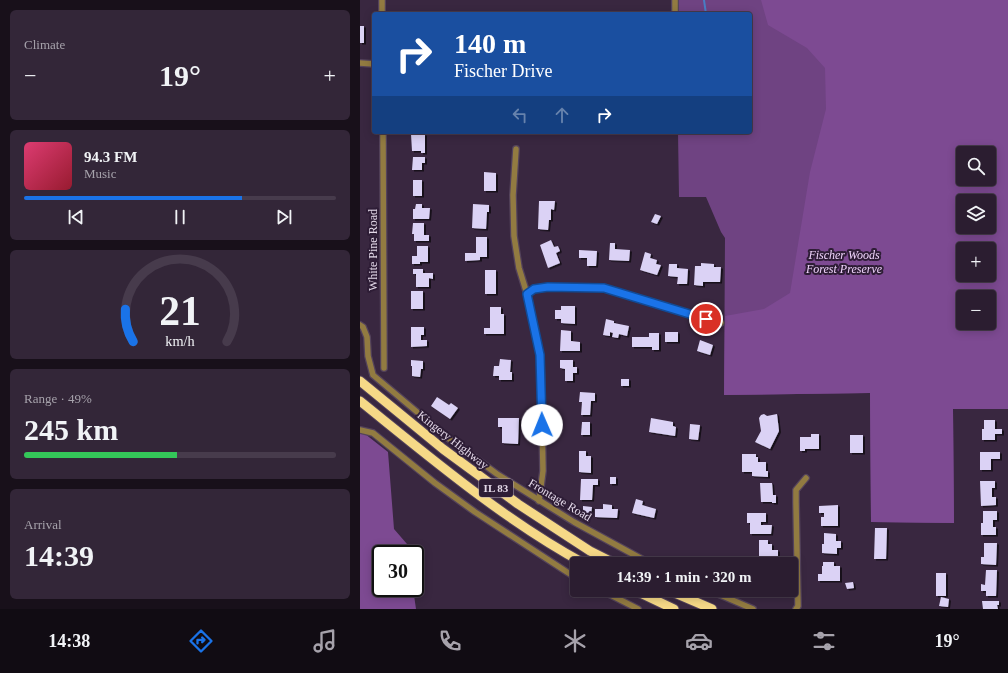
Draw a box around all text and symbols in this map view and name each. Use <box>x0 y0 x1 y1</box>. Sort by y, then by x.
icon: right <box>388 28 440 80</box>
text: 140 m <box>454 28 526 59</box>
text: Climate <box>24 37 65 52</box>
text: 19° <box>159 59 201 92</box>
text: Fischer Drive <box>454 61 552 81</box>
text: − <box>24 63 36 88</box>
text: + <box>324 63 336 88</box>
icon: left <box>509 104 531 126</box>
icon: ahead <box>551 104 573 126</box>
icon: right <box>593 104 615 126</box>
map controls <box>956 146 996 330</box>
button: search <box>956 146 996 186</box>
text: 94.3 FM <box>84 149 137 165</box>
text: Music <box>84 166 117 181</box>
button: layers <box>956 194 996 234</box>
icon: previous <box>65 206 87 228</box>
icon: pause <box>169 206 191 228</box>
icon: next <box>273 206 295 228</box>
street label: White Pine Road <box>366 209 380 291</box>
button: + <box>956 242 996 282</box>
park label: Fischer Woods Forest Preserve <box>805 248 883 276</box>
text: 21 <box>159 288 201 334</box>
button: − <box>956 290 996 330</box>
pin <box>689 302 723 336</box>
icon: arrive <box>695 308 717 330</box>
text: km/h <box>165 333 195 349</box>
text: Range · 49% <box>24 391 92 406</box>
position arrow <box>521 404 563 446</box>
street label: Kingery Highway <box>415 408 491 472</box>
text: 245 km <box>24 413 118 446</box>
street label: Frontage Road <box>526 476 594 524</box>
road number: IL 83 <box>479 479 513 497</box>
text: Arrival <box>24 517 62 532</box>
text: 14:39 <box>24 539 94 572</box>
speed limit sign: 30 <box>372 545 424 597</box>
text: 14:39 · 1 min · 320 m <box>617 569 752 585</box>
icon: directions <box>187 627 215 655</box>
icon: music <box>311 627 339 655</box>
icon: phone <box>436 627 464 655</box>
icon: climate <box>561 627 589 655</box>
icon: car <box>685 627 713 655</box>
icon: filters <box>810 627 838 655</box>
text: 14:38 <box>48 631 90 651</box>
text: 19° <box>934 631 960 651</box>

